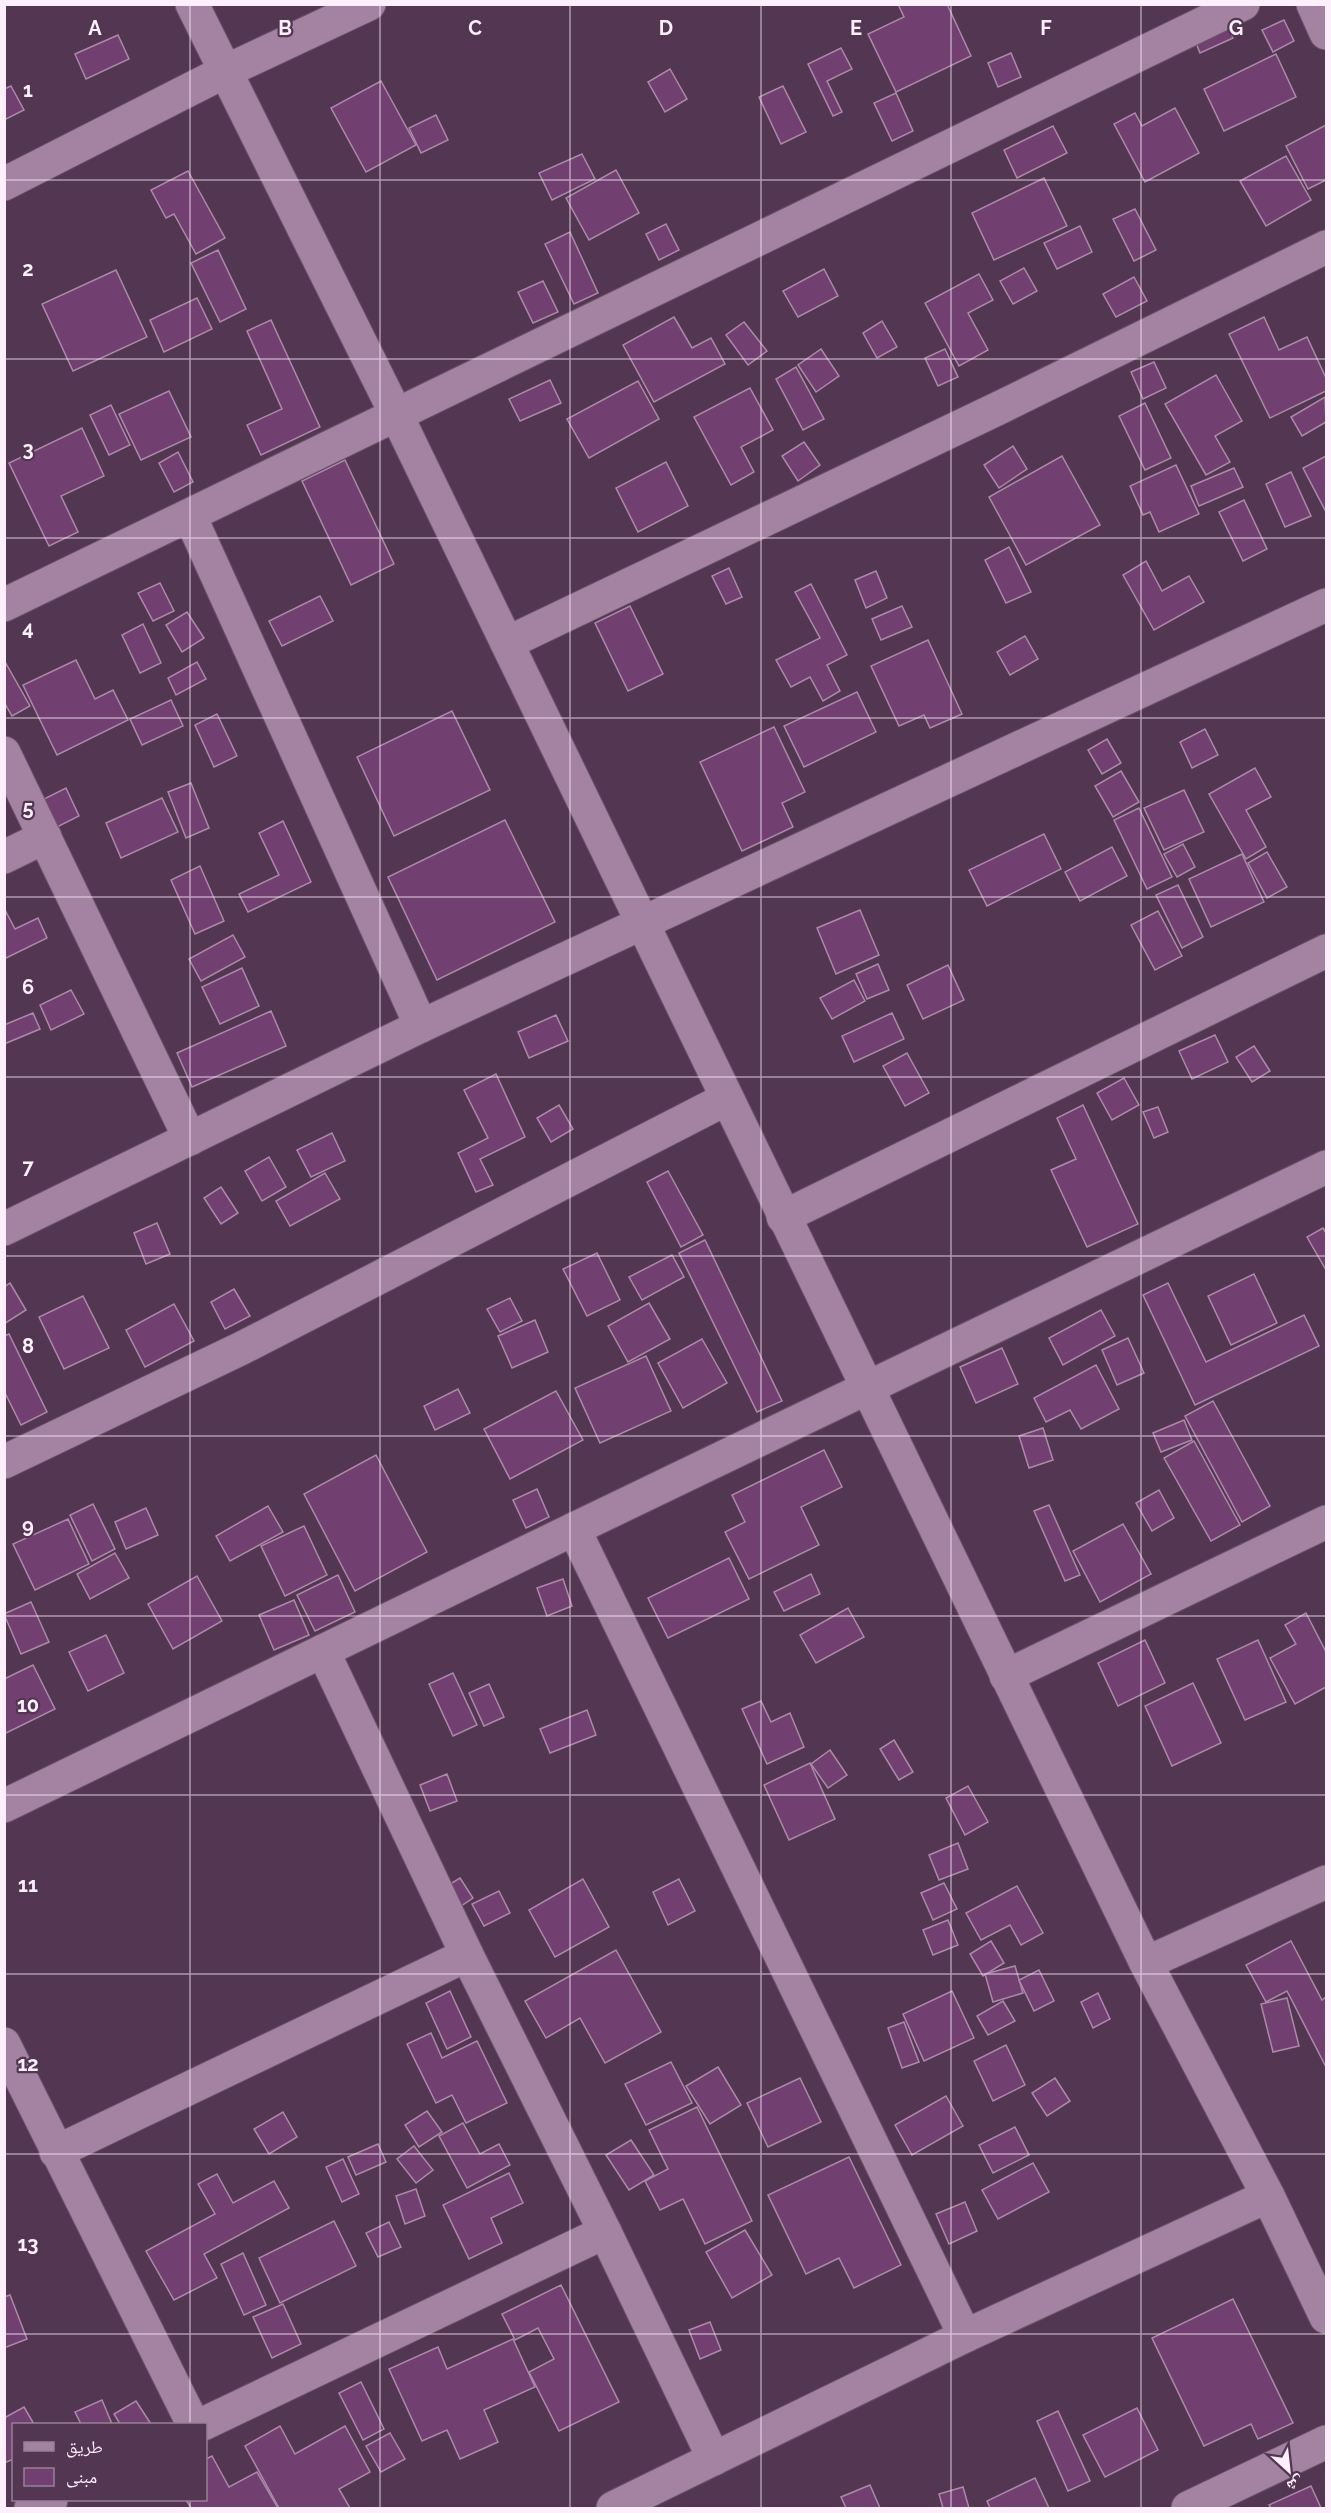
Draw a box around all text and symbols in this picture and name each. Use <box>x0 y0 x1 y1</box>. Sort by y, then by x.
text: A <box>88 16 102 40</box>
text: B <box>278 16 292 40</box>
text: C <box>468 16 482 40</box>
text: D <box>659 16 673 40</box>
text: E <box>850 16 862 40</box>
text: F <box>1040 16 1052 40</box>
text: G <box>1229 16 1243 40</box>
text: 1 <box>23 78 33 102</box>
text: 2 <box>22 257 34 281</box>
text: 3 <box>22 437 34 461</box>
text: 4 <box>22 616 34 640</box>
text: 5 <box>22 796 34 820</box>
text: 6 <box>22 975 34 999</box>
text: 7 <box>22 1155 34 1179</box>
text: 8 <box>22 1334 34 1358</box>
text: 9 <box>22 1514 34 1538</box>
text: 10 <box>17 1693 39 1717</box>
text: 11 <box>18 1873 38 1897</box>
text: 12 <box>17 2052 39 2076</box>
text: 13 <box>17 2232 39 2256</box>
legend <box>12 2423 207 2501</box>
text: طريق <box>66 2436 103 2458</box>
north arrow <box>1259 2441 1319 2501</box>
text: مبنى <box>66 2466 97 2488</box>
text: ش <box>1284 2472 1307 2496</box>

